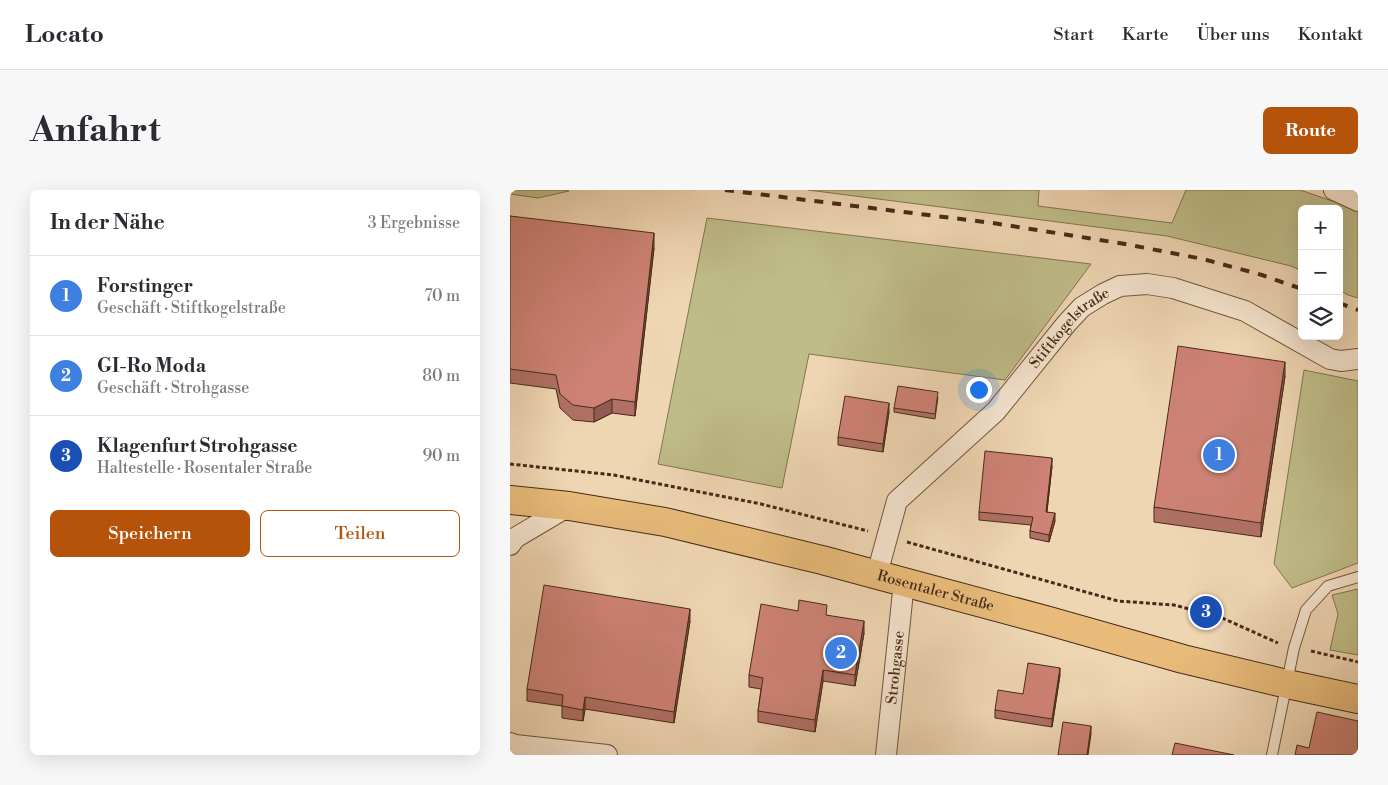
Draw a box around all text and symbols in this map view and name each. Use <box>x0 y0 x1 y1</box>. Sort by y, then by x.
text: Locato <box>25 20 104 50</box>
text: Start <box>1053 23 1094 46</box>
text: Karte <box>1122 23 1169 46</box>
text: Über uns <box>1197 23 1270 46</box>
text: Kontakt <box>1298 23 1363 46</box>
button: Route <box>1263 107 1358 154</box>
text: Anfahrt <box>30 109 161 152</box>
map controls <box>1298 205 1343 340</box>
button: + <box>1298 205 1343 250</box>
text: In der Nähe <box>50 210 165 236</box>
text: 3 Ergebnisse <box>368 213 460 233</box>
button: − <box>1298 250 1343 295</box>
text: Forstinger <box>97 274 193 298</box>
street label: Stiftkogelstraße <box>1025 283 1112 372</box>
text: 1 <box>62 286 70 306</box>
text: 70 m <box>424 286 460 306</box>
button: layers <box>1298 295 1343 340</box>
text: Geschäft · Stiftkogelstraße <box>97 298 286 318</box>
text: GI-Ro Moda <box>97 354 206 378</box>
text: 2 <box>61 366 71 386</box>
text: 80 m <box>422 366 460 386</box>
your location <box>966 377 992 403</box>
text: Geschäft · Strohgasse <box>97 378 249 398</box>
text: Klagenfurt Strohgasse <box>97 434 298 458</box>
pin: 1 <box>1203 436 1235 474</box>
text: 3 <box>61 446 71 466</box>
text: 90 m <box>422 446 460 466</box>
text: Haltestelle · Rosentaler Straße <box>97 458 312 478</box>
button: Speichern <box>50 510 250 557</box>
button: Teilen <box>260 510 460 557</box>
street label: Rosentaler Straße <box>875 566 996 615</box>
pin: 3 <box>1190 593 1222 631</box>
street label: Strohgasse <box>882 630 908 705</box>
pin: 2 <box>825 634 857 672</box>

